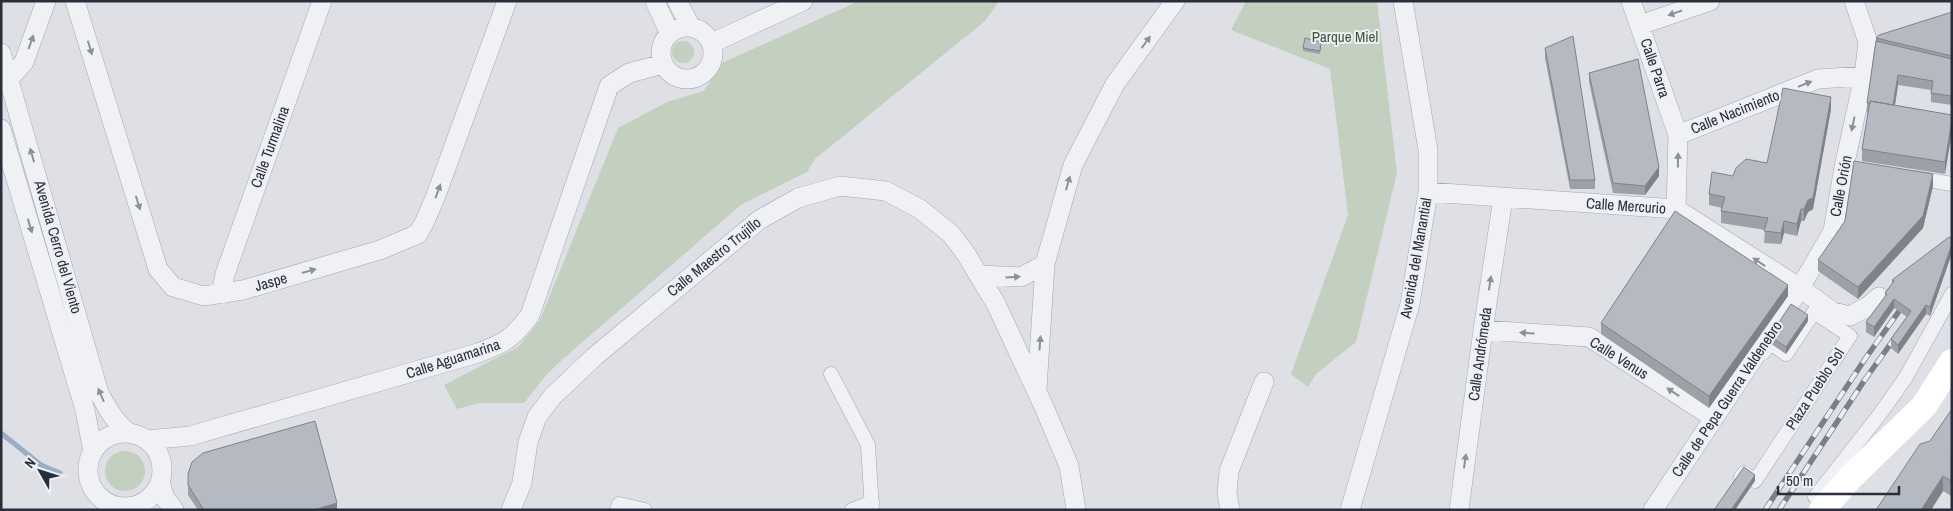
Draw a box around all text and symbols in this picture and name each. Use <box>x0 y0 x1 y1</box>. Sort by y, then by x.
one-way arrow <box>1667 10 1682 17</box>
park label: Parque Miel <box>1312 26 1378 47</box>
one-way arrow <box>28 34 35 49</box>
street label: Calle Parra <box>1636 35 1675 100</box>
one-way arrow <box>1140 36 1151 49</box>
one-way arrow <box>86 40 94 55</box>
one-way arrow <box>1798 80 1813 88</box>
street label: Calle Nacimiento <box>1687 84 1783 139</box>
street label: Calle Turmalina <box>245 103 294 191</box>
one-way arrow <box>1849 116 1857 132</box>
one-way arrow <box>27 147 35 162</box>
one-way arrow <box>1674 152 1682 168</box>
street label: Calle Orión <box>1824 153 1857 218</box>
one-way arrow <box>1064 176 1072 191</box>
street label: Avenida Cerro del Viento <box>29 177 88 316</box>
one-way arrow <box>434 183 442 198</box>
street label: Calle Mercurio <box>1585 192 1667 219</box>
one-way arrow <box>134 196 142 211</box>
street label: Avenida del Manantial <box>1394 196 1436 321</box>
street label: Calle Maestro Trujillo <box>662 212 765 301</box>
one-way arrow <box>27 219 35 234</box>
one-way arrow <box>1753 258 1766 267</box>
street label: Jaspe <box>252 267 290 296</box>
one-way arrow <box>301 267 317 275</box>
one-way arrow <box>1006 272 1022 280</box>
one-way arrow <box>1486 275 1494 291</box>
street label: Calle Andrómeda <box>1463 306 1496 402</box>
street label: Calle de Pepa Guerra Valdenebro <box>1666 316 1787 481</box>
one-way arrow <box>1519 329 1535 337</box>
street label: Calle Venus <box>1586 331 1653 384</box>
street label: Calle Aguamarina <box>403 333 503 384</box>
one-way arrow <box>1036 334 1044 350</box>
street label: Plaza Pueblo Sol <box>1780 344 1849 434</box>
one-way arrow <box>1667 387 1680 397</box>
one-way arrow <box>97 388 105 402</box>
north arrow <box>15 446 65 496</box>
one-way arrow <box>1461 453 1469 469</box>
text: N <box>20 454 40 472</box>
scale bar <box>1778 464 1899 496</box>
text: 50 m <box>1786 470 1813 491</box>

